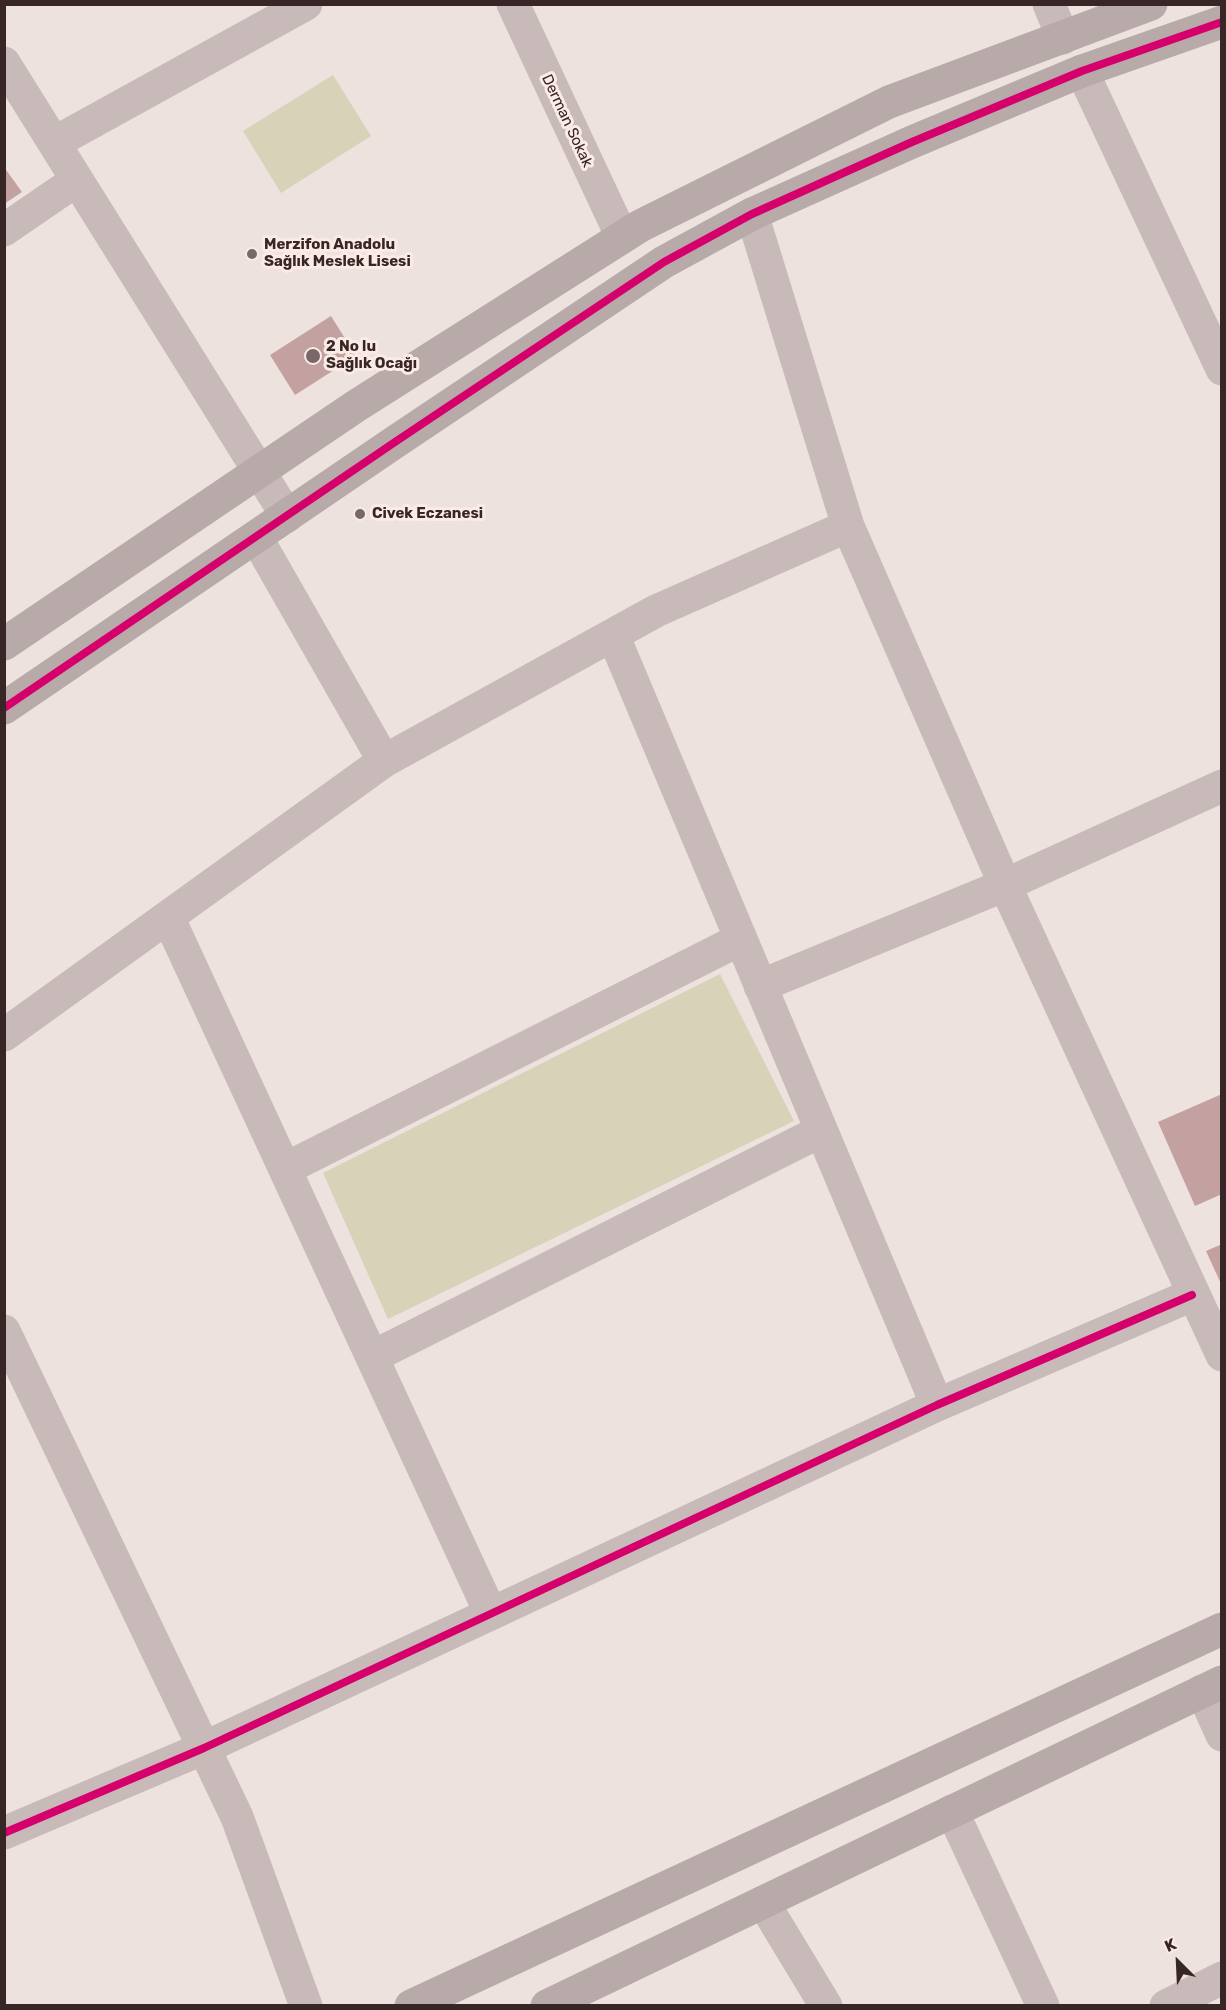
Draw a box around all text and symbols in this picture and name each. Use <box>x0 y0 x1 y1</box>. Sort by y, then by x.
street label: Derman Sokak <box>538 72 596 170</box>
place label: Merzifon Anadolu Sağlık Meslek Lisesi <box>264 236 411 271</box>
marker: Merzifon Anadolu Sağlık Meslek Lisesi <box>245 247 259 261</box>
place label: 2 No lu Sağlık Ocağı <box>326 338 417 373</box>
marker: 2 No lu Sağlık Ocağı <box>304 347 322 365</box>
place label: Civek Eczanesi <box>372 505 483 523</box>
marker: Civek Eczanesi <box>353 507 367 521</box>
north arrow <box>1148 1932 1208 1992</box>
text: K <box>1162 1934 1179 1956</box>

